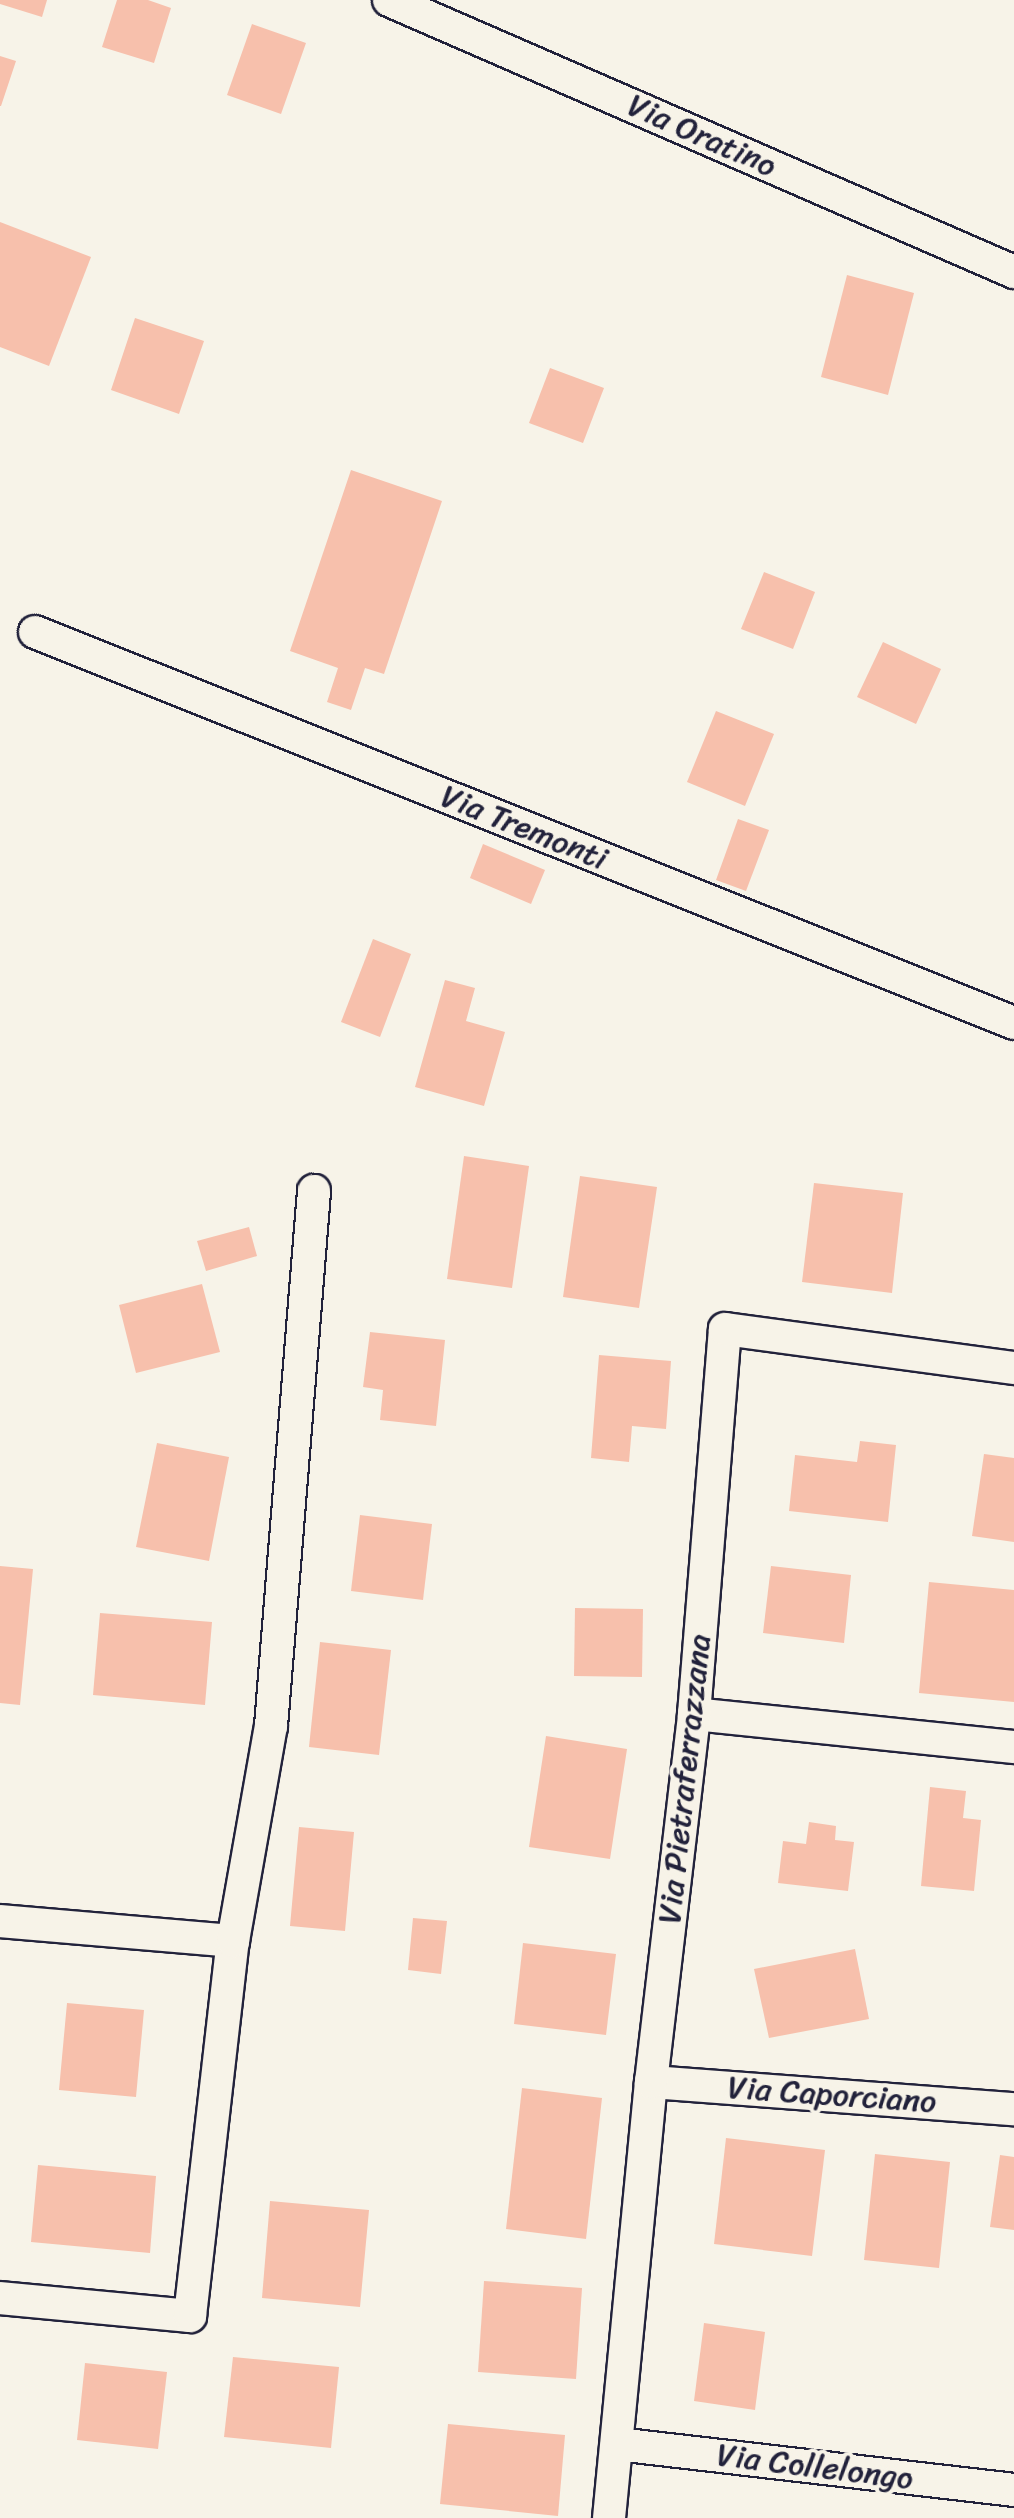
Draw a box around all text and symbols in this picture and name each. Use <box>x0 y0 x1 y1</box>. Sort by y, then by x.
street label: Via Oratino <box>622 86 782 186</box>
street label: Via Tremonti <box>434 777 614 879</box>
street label: Via Pietraferrazzana <box>651 1632 719 1926</box>
street label: Via Caporciano <box>726 2069 938 2121</box>
street label: Via Collelongo <box>715 2436 915 2498</box>

